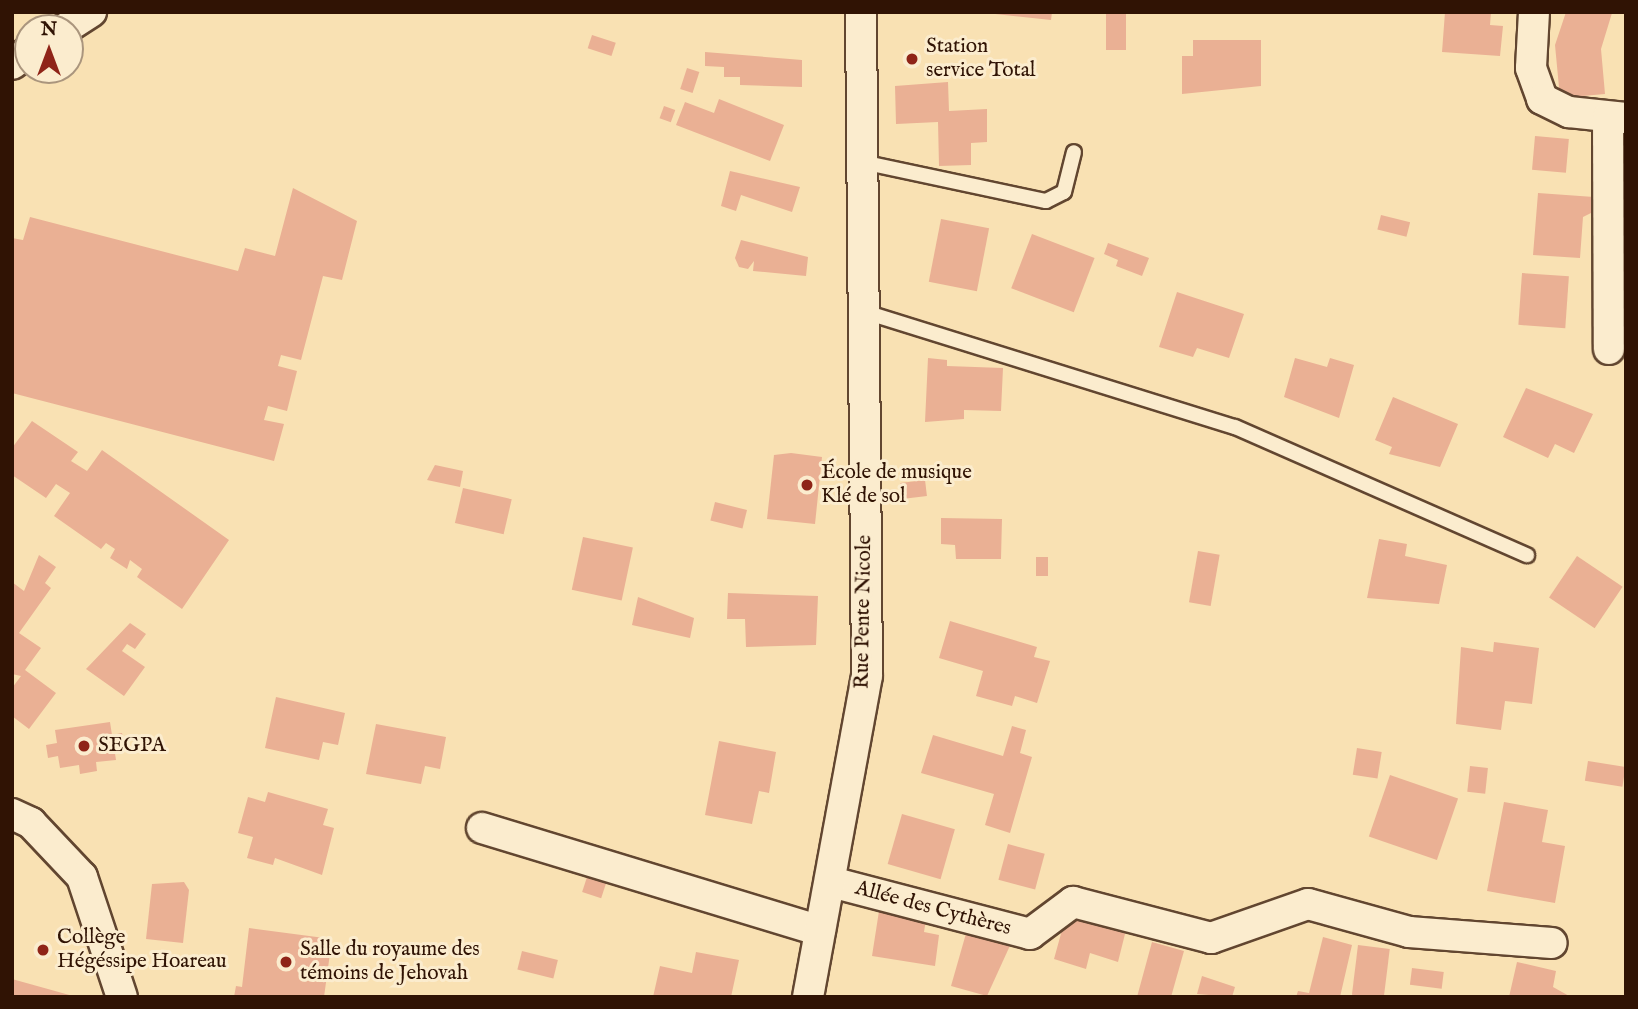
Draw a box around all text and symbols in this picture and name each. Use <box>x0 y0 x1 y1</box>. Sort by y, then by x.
north arrow <box>14 14 84 84</box>
text: N <box>41 18 57 42</box>
place label: Station service Total <box>926 34 1036 84</box>
marker: Station service Total <box>904 51 920 67</box>
place label: École de musique Klé de sol <box>821 460 972 510</box>
marker: École de musique Klé de sol <box>799 477 815 493</box>
street label: Rue Pente Nicole <box>850 535 878 689</box>
place label: SEGPA <box>98 733 166 759</box>
marker: SEGPA <box>76 738 92 754</box>
street label: Allée des Cythères <box>852 876 1014 942</box>
place label: Collège Hégéssipe Hoareau <box>57 925 227 975</box>
place label: Salle du royaume des témoins de Jehovah <box>300 937 480 987</box>
marker: Collège Hégéssipe Hoareau <box>35 942 51 958</box>
marker: Salle du royaume des témoins de Jehovah <box>278 954 294 970</box>

